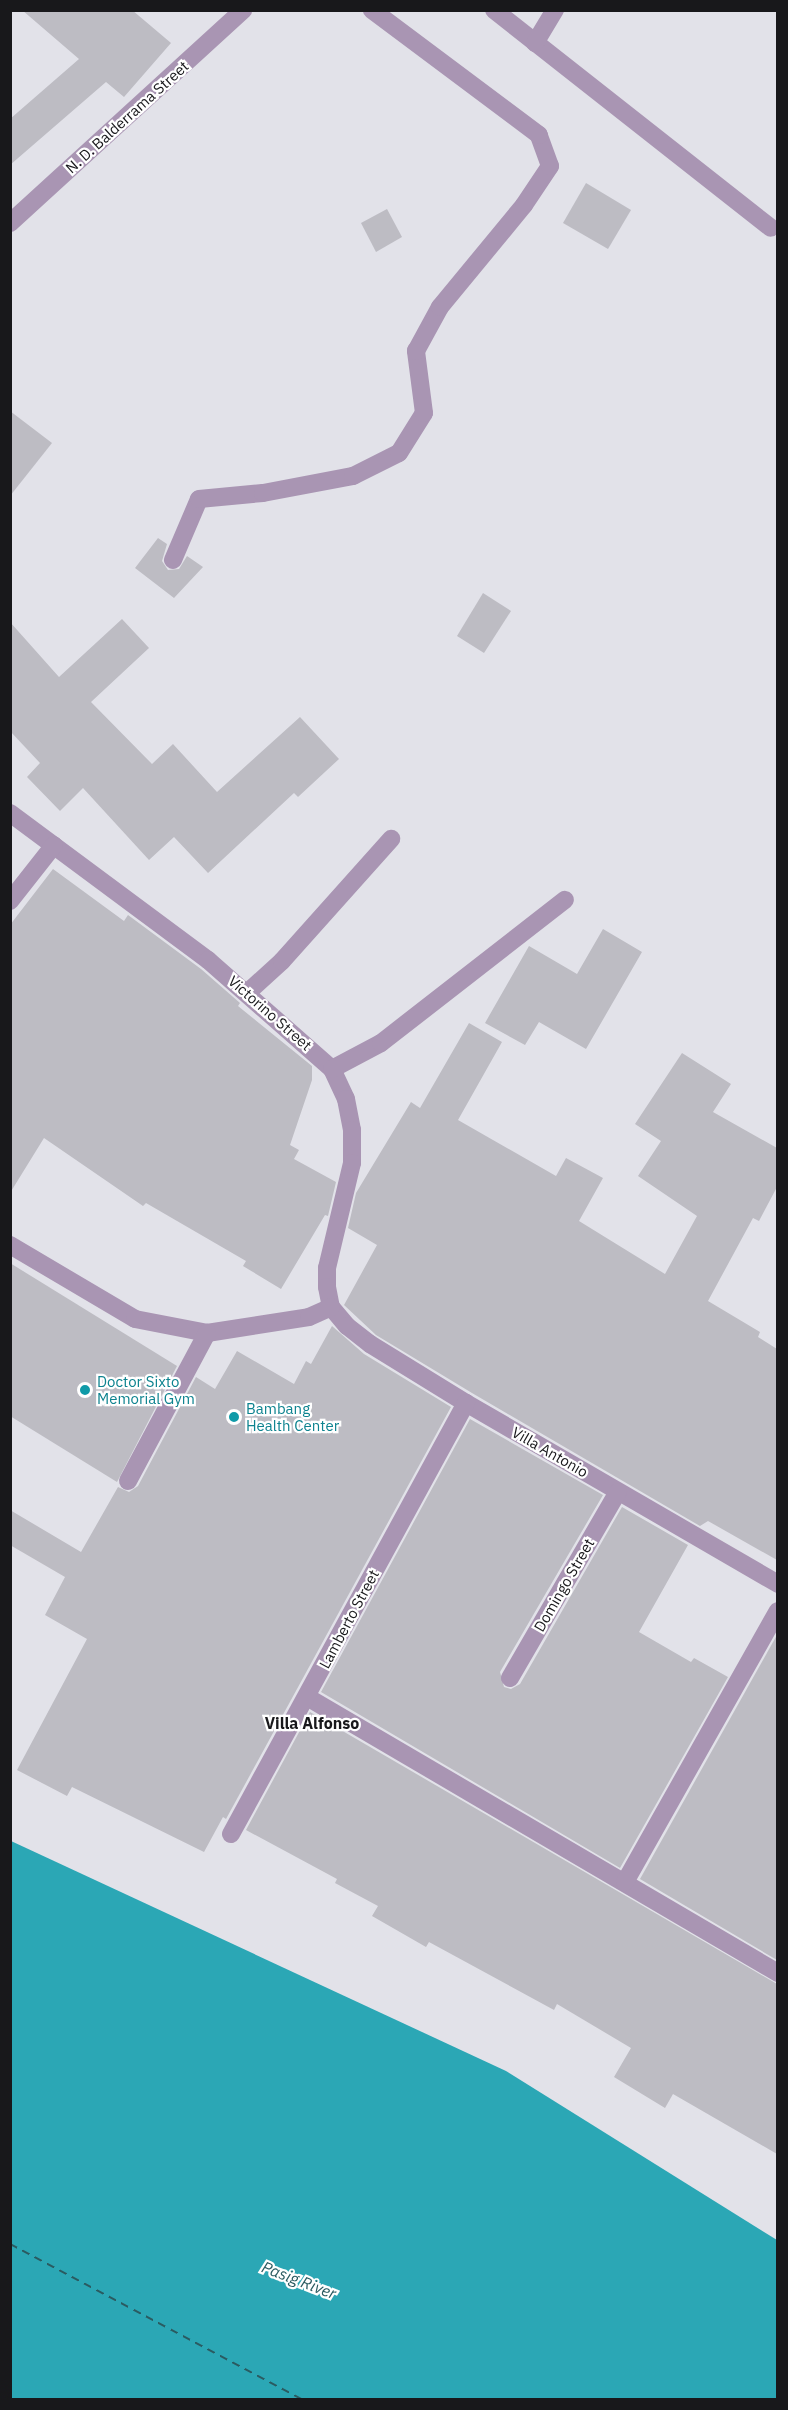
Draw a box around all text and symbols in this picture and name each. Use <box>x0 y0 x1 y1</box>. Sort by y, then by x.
street label: N. D. Balderrama Street <box>62 57 192 177</box>
street label: Victorino Street <box>225 972 315 1054</box>
place label: Doctor Sixto Memorial Gym <box>97 1372 195 1407</box>
marker: Doctor Sixto Memorial Gym <box>78 1383 92 1397</box>
place label: Bambang Health Center <box>246 1399 339 1434</box>
marker: Bambang Health Center <box>227 1410 241 1424</box>
street label: Villa Antonio <box>509 1423 591 1481</box>
street label: Domingo Street <box>530 1535 598 1635</box>
street label: Lamberto Street <box>315 1566 383 1672</box>
district label: Villa Alfonso <box>265 1713 359 1733</box>
water label: Pasig River <box>259 2257 339 2303</box>

